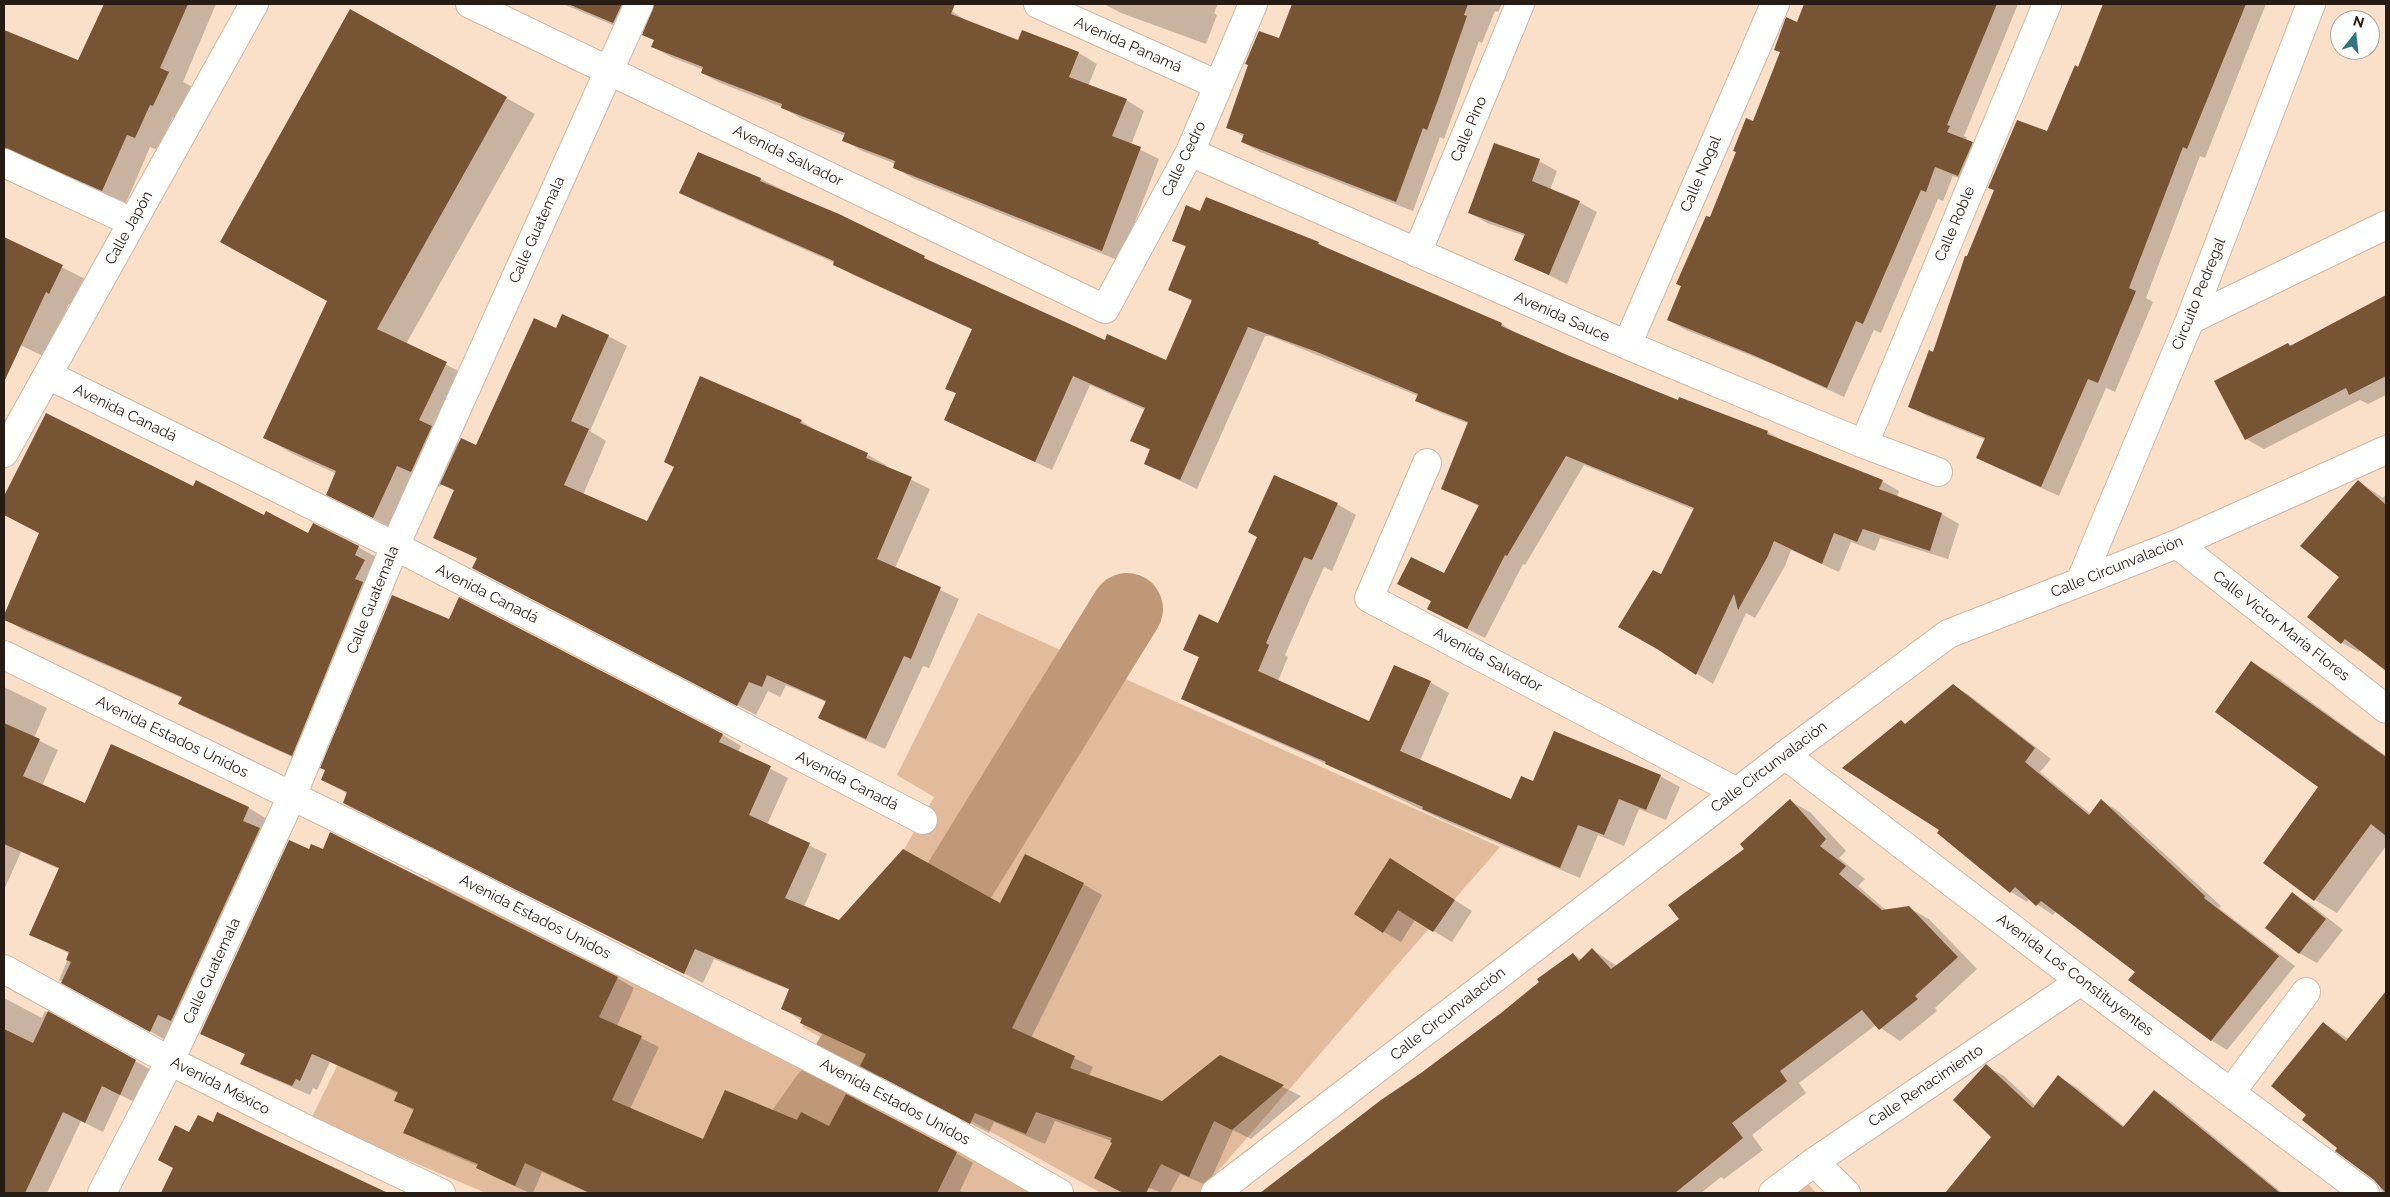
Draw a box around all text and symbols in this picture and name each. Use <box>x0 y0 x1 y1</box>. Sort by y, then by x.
north arrow <box>2330 10 2380 60</box>
text: N <box>2352 12 2366 31</box>
street label: Avenida Panamá <box>1071 13 1185 77</box>
street label: Calle Pino <box>1447 93 1491 165</box>
street label: Calle Cedro <box>1158 118 1210 200</box>
street label: Avenida Salvador <box>730 122 846 190</box>
street label: Calle Nogal <box>1677 133 1725 215</box>
street label: Calle Guatemala <box>505 174 569 286</box>
street label: Calle Roble <box>1931 184 1979 264</box>
street label: Calle Japón <box>101 188 157 268</box>
street label: Circuito Pedregal <box>2168 235 2230 353</box>
street label: Avenida Sauce <box>1511 288 1613 346</box>
street label: Avenida Canadá <box>71 380 179 446</box>
street label: Calle Circunvalación <box>2048 532 2186 602</box>
street label: Calle Guatemala <box>343 543 403 657</box>
street label: Avenida Canadá <box>433 560 541 628</box>
street label: Calle Víctor María Flores <box>2209 567 2353 685</box>
street label: Avenida Salvador <box>1431 624 1545 696</box>
street label: Avenida Estados Unidos <box>93 692 251 782</box>
street label: Calle Circunvalación <box>1707 717 1831 817</box>
street label: Avenida Canadá <box>793 747 901 815</box>
street label: Avenida Estados Unidos <box>456 871 614 963</box>
street label: Avenida Los Constituyentes <box>1993 910 2157 1040</box>
street label: Calle Guatemala <box>180 915 244 1027</box>
street label: Calle Circunvalación <box>1387 964 1509 1064</box>
street label: Calle Renacimiento <box>1865 1041 1987 1131</box>
street label: Avenida México <box>167 1053 273 1119</box>
street label: Avenida Estados Unidos <box>817 1055 973 1149</box>

